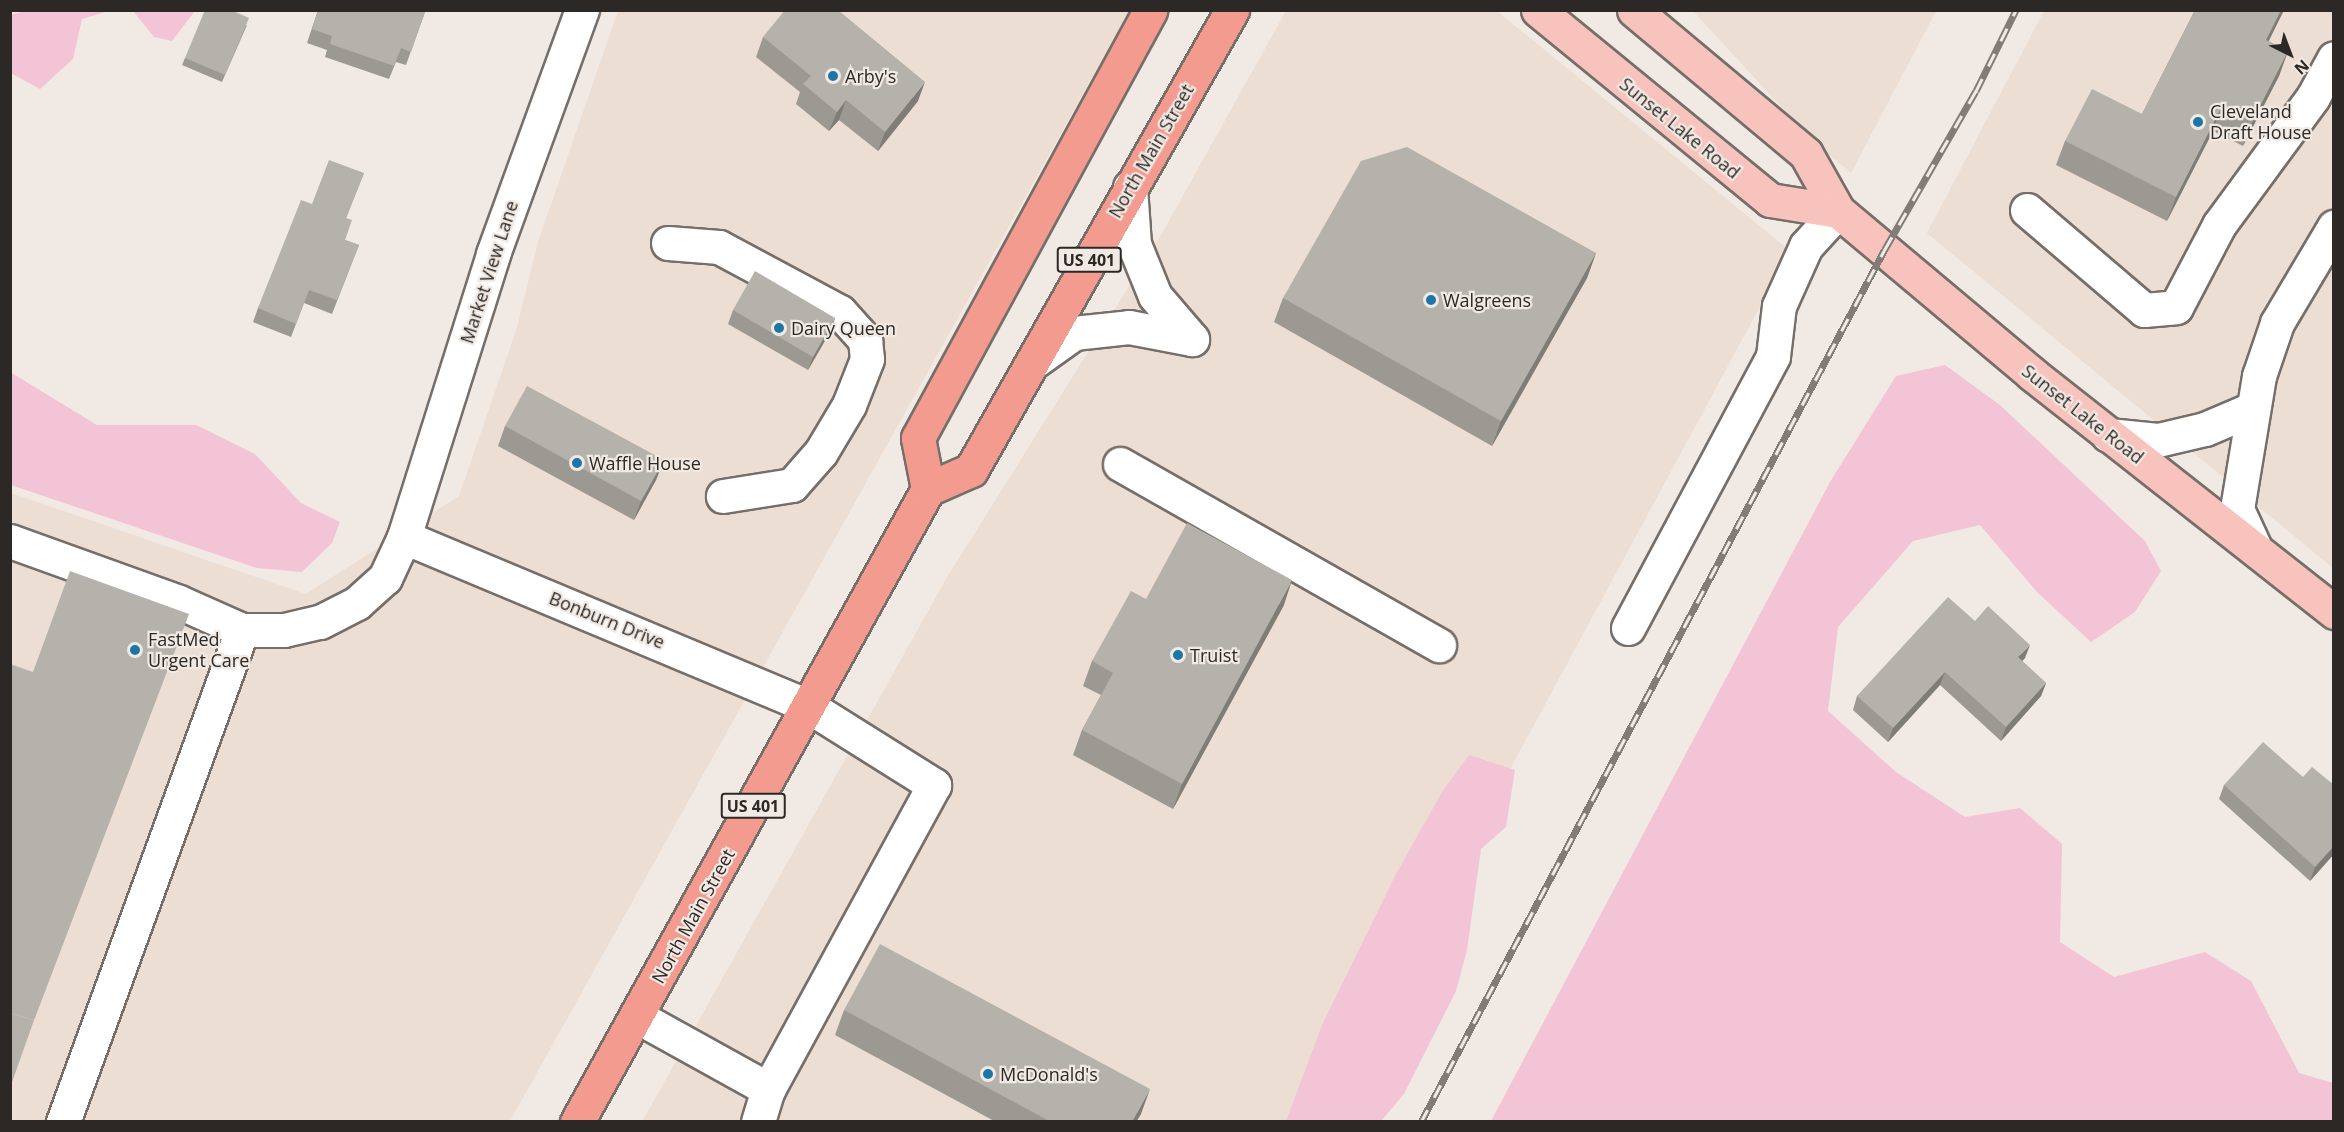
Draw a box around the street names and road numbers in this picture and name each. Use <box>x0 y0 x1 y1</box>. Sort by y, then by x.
street label: Sunset Lake Road <box>1616 73 1744 183</box>
street label: North Main Street <box>1104 80 1198 222</box>
street label: Market View Lane <box>456 198 522 346</box>
road number: US 401 <box>1056 247 1122 273</box>
street label: Sunset Lake Road <box>2018 360 2148 468</box>
street label: Bonburn Drive <box>546 587 668 653</box>
road number: US 401 <box>720 793 786 819</box>
street label: North Main Street <box>647 845 739 987</box>

